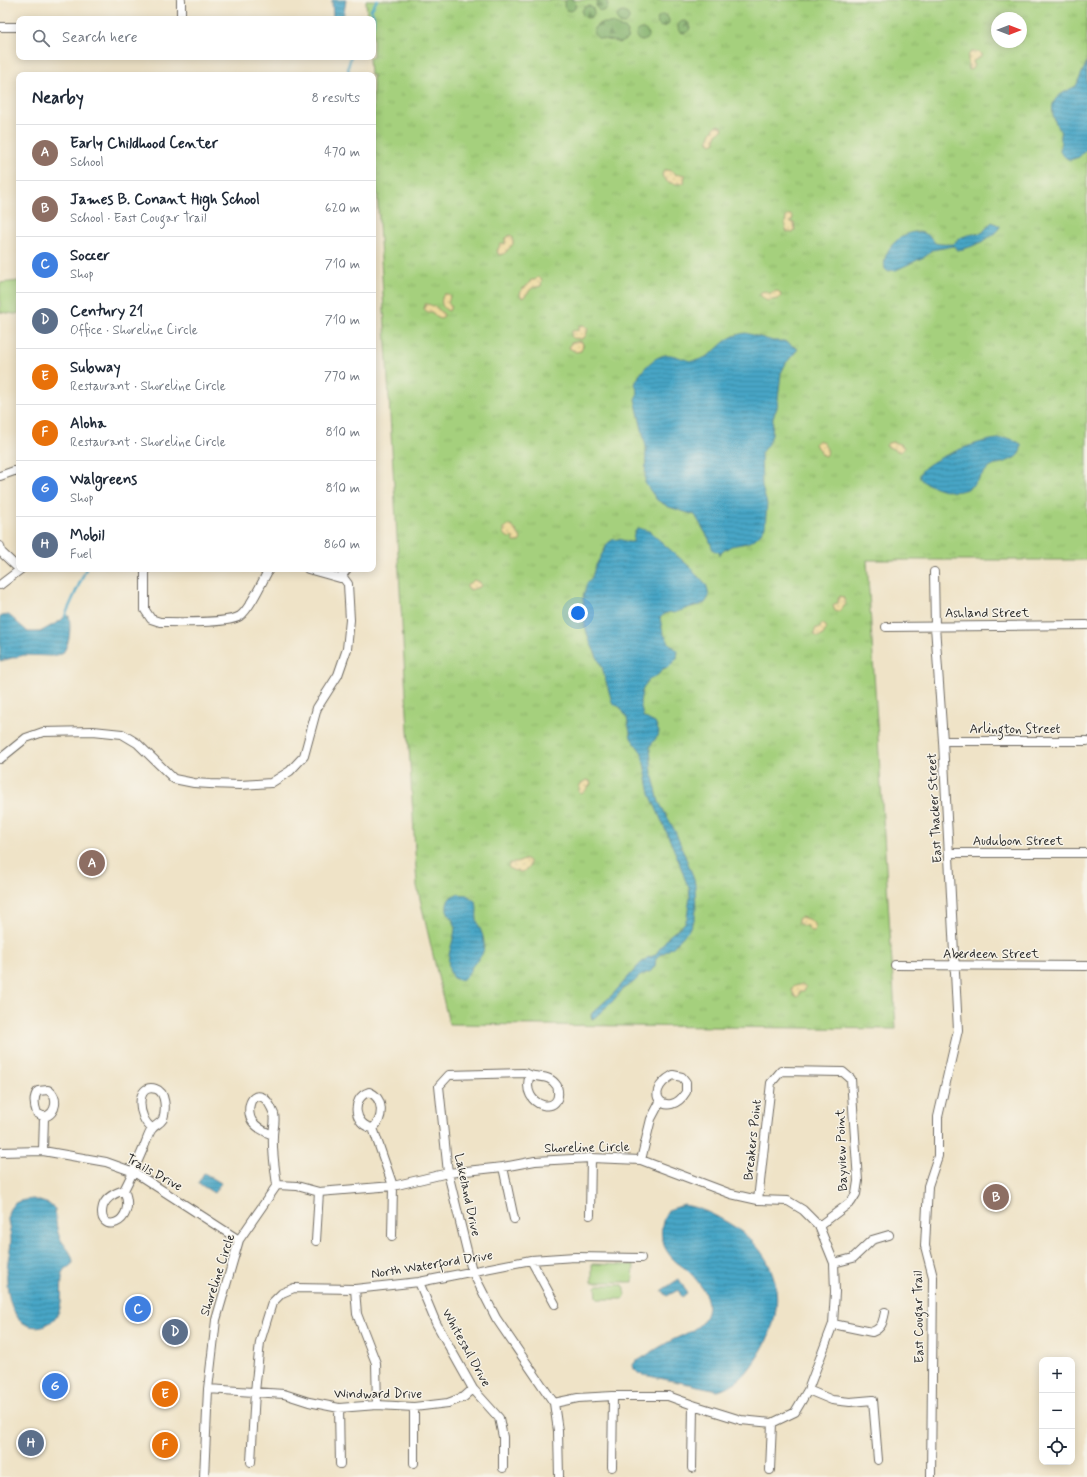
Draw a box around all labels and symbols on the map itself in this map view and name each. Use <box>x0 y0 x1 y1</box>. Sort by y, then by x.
north arrow <box>991 12 1027 48</box>
your location <box>568 603 588 623</box>
street label: Ashland Street <box>945 605 1029 622</box>
street label: Arlington Street <box>970 721 1061 740</box>
street label: East Thacker Street <box>924 752 946 864</box>
street label: Audubon Street <box>973 833 1064 850</box>
pin: A <box>79 848 105 878</box>
street label: Aberdeen Street <box>943 946 1039 963</box>
street label: Breakers Point <box>740 1098 766 1181</box>
street label: Bayview Point <box>832 1108 852 1192</box>
street label: Shoreline Circle <box>544 1139 630 1157</box>
street label: Trails Drive <box>123 1151 185 1196</box>
street label: Lakeland Drive <box>450 1152 484 1238</box>
pin: B <box>983 1182 1009 1212</box>
street label: Shoreline Circle <box>197 1232 239 1318</box>
street label: North Waterford Drive <box>370 1247 495 1285</box>
street label: East Cougar Trail <box>910 1270 930 1364</box>
pin: C <box>125 1294 151 1324</box>
street label: Whitesail Drive <box>438 1306 495 1390</box>
pin: D <box>162 1317 188 1347</box>
pin: G <box>42 1371 68 1401</box>
pin: E <box>152 1379 178 1409</box>
street label: Windward Drive <box>334 1386 422 1403</box>
pin: H <box>18 1428 44 1458</box>
pin: F <box>152 1430 178 1460</box>

